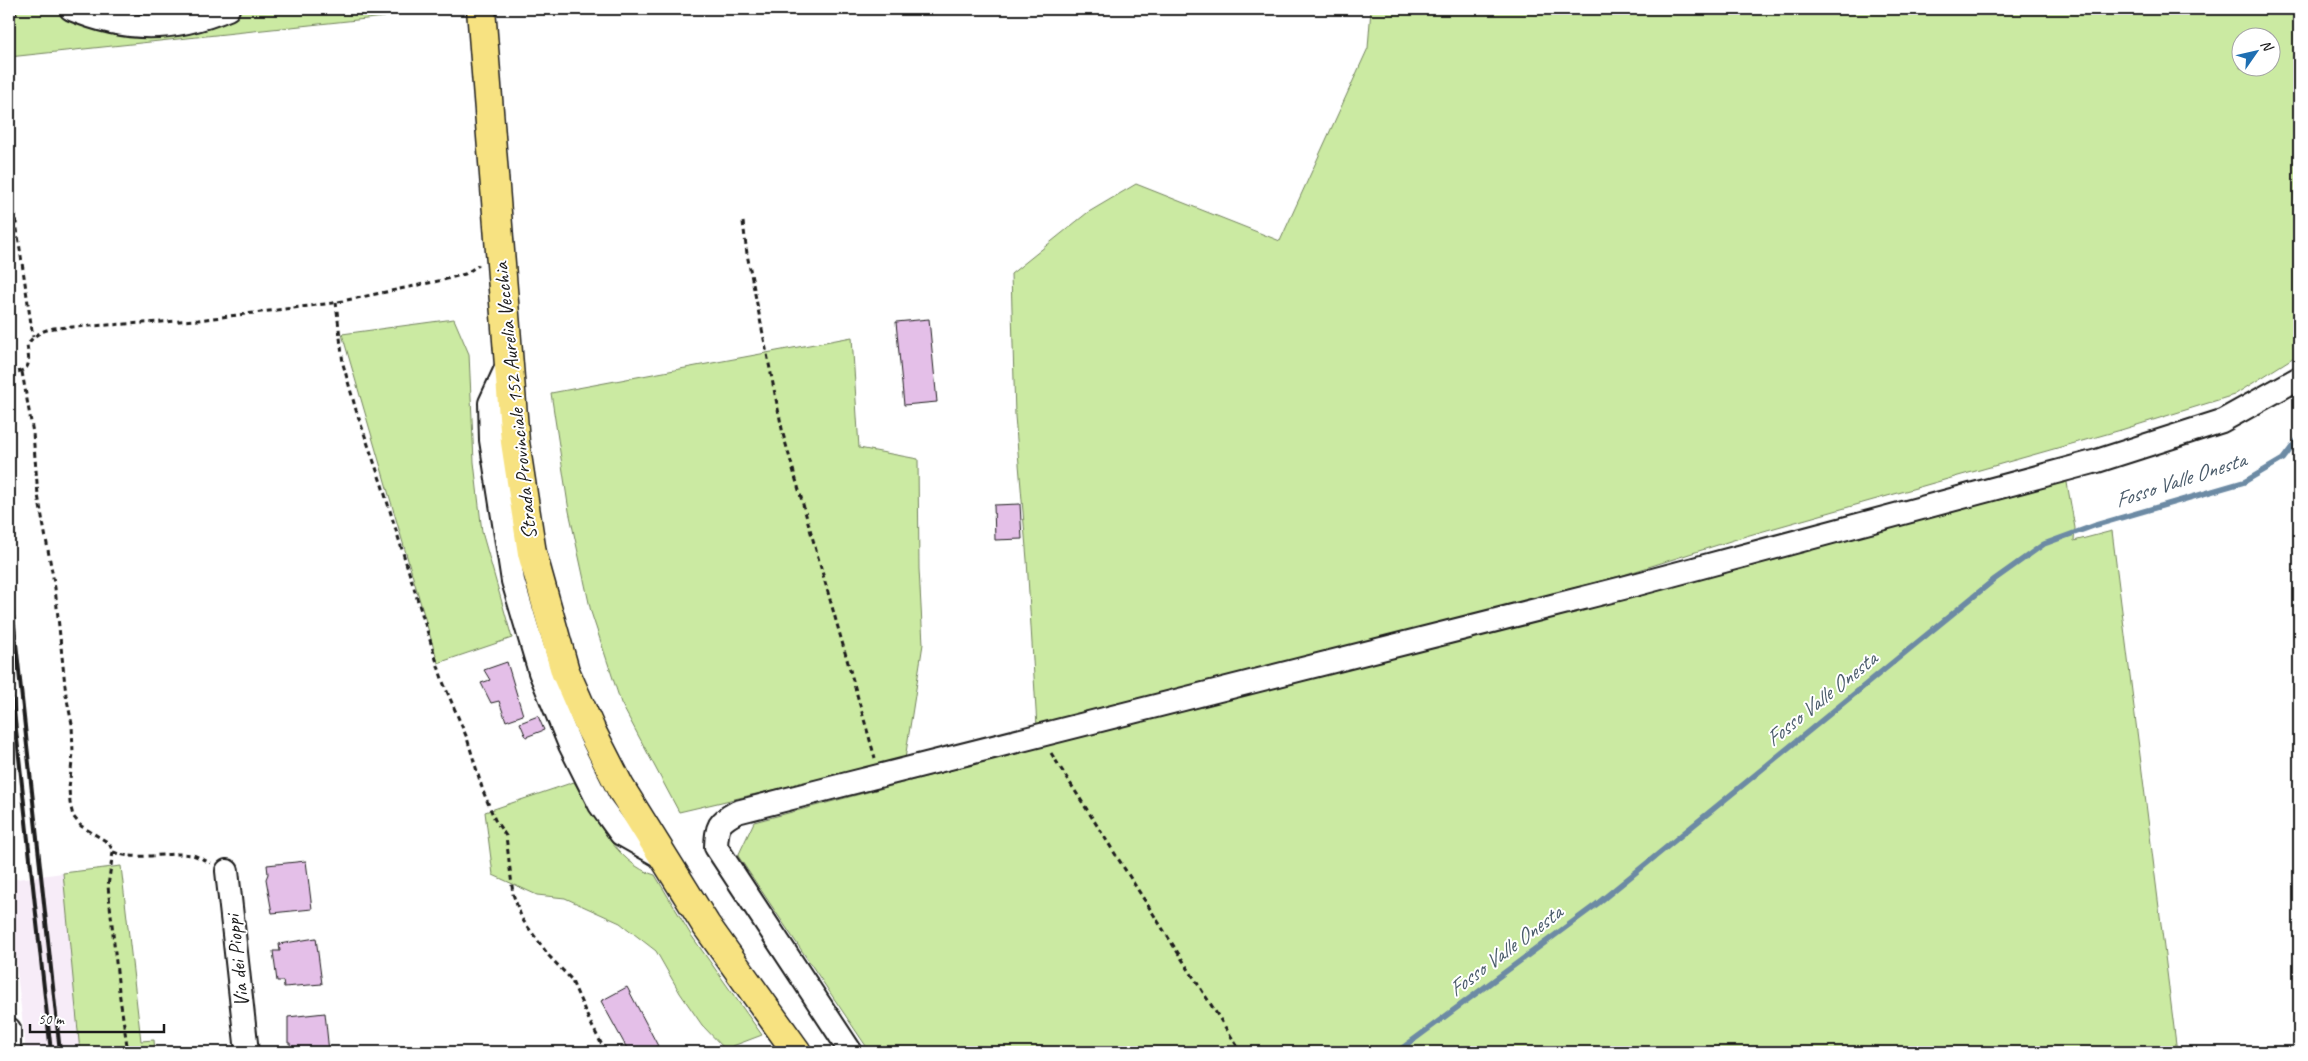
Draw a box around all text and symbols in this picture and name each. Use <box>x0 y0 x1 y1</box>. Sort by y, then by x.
north arrow <box>2230 28 2280 78</box>
text: N <box>2257 37 2277 55</box>
street label: Strada Provinciale 152 Aurelia Vecchia <box>487 259 542 541</box>
water label: Fosso Valle Onesta <box>2111 445 2252 514</box>
water label: Fosso Valle Onesta <box>1759 643 1885 753</box>
water label: Fosso Valle Onesta <box>1442 897 1570 1003</box>
street label: Via dei Pioppi <box>219 910 255 1008</box>
scale bar <box>30 1001 164 1033</box>
text: 50 m <box>38 1010 65 1029</box>

